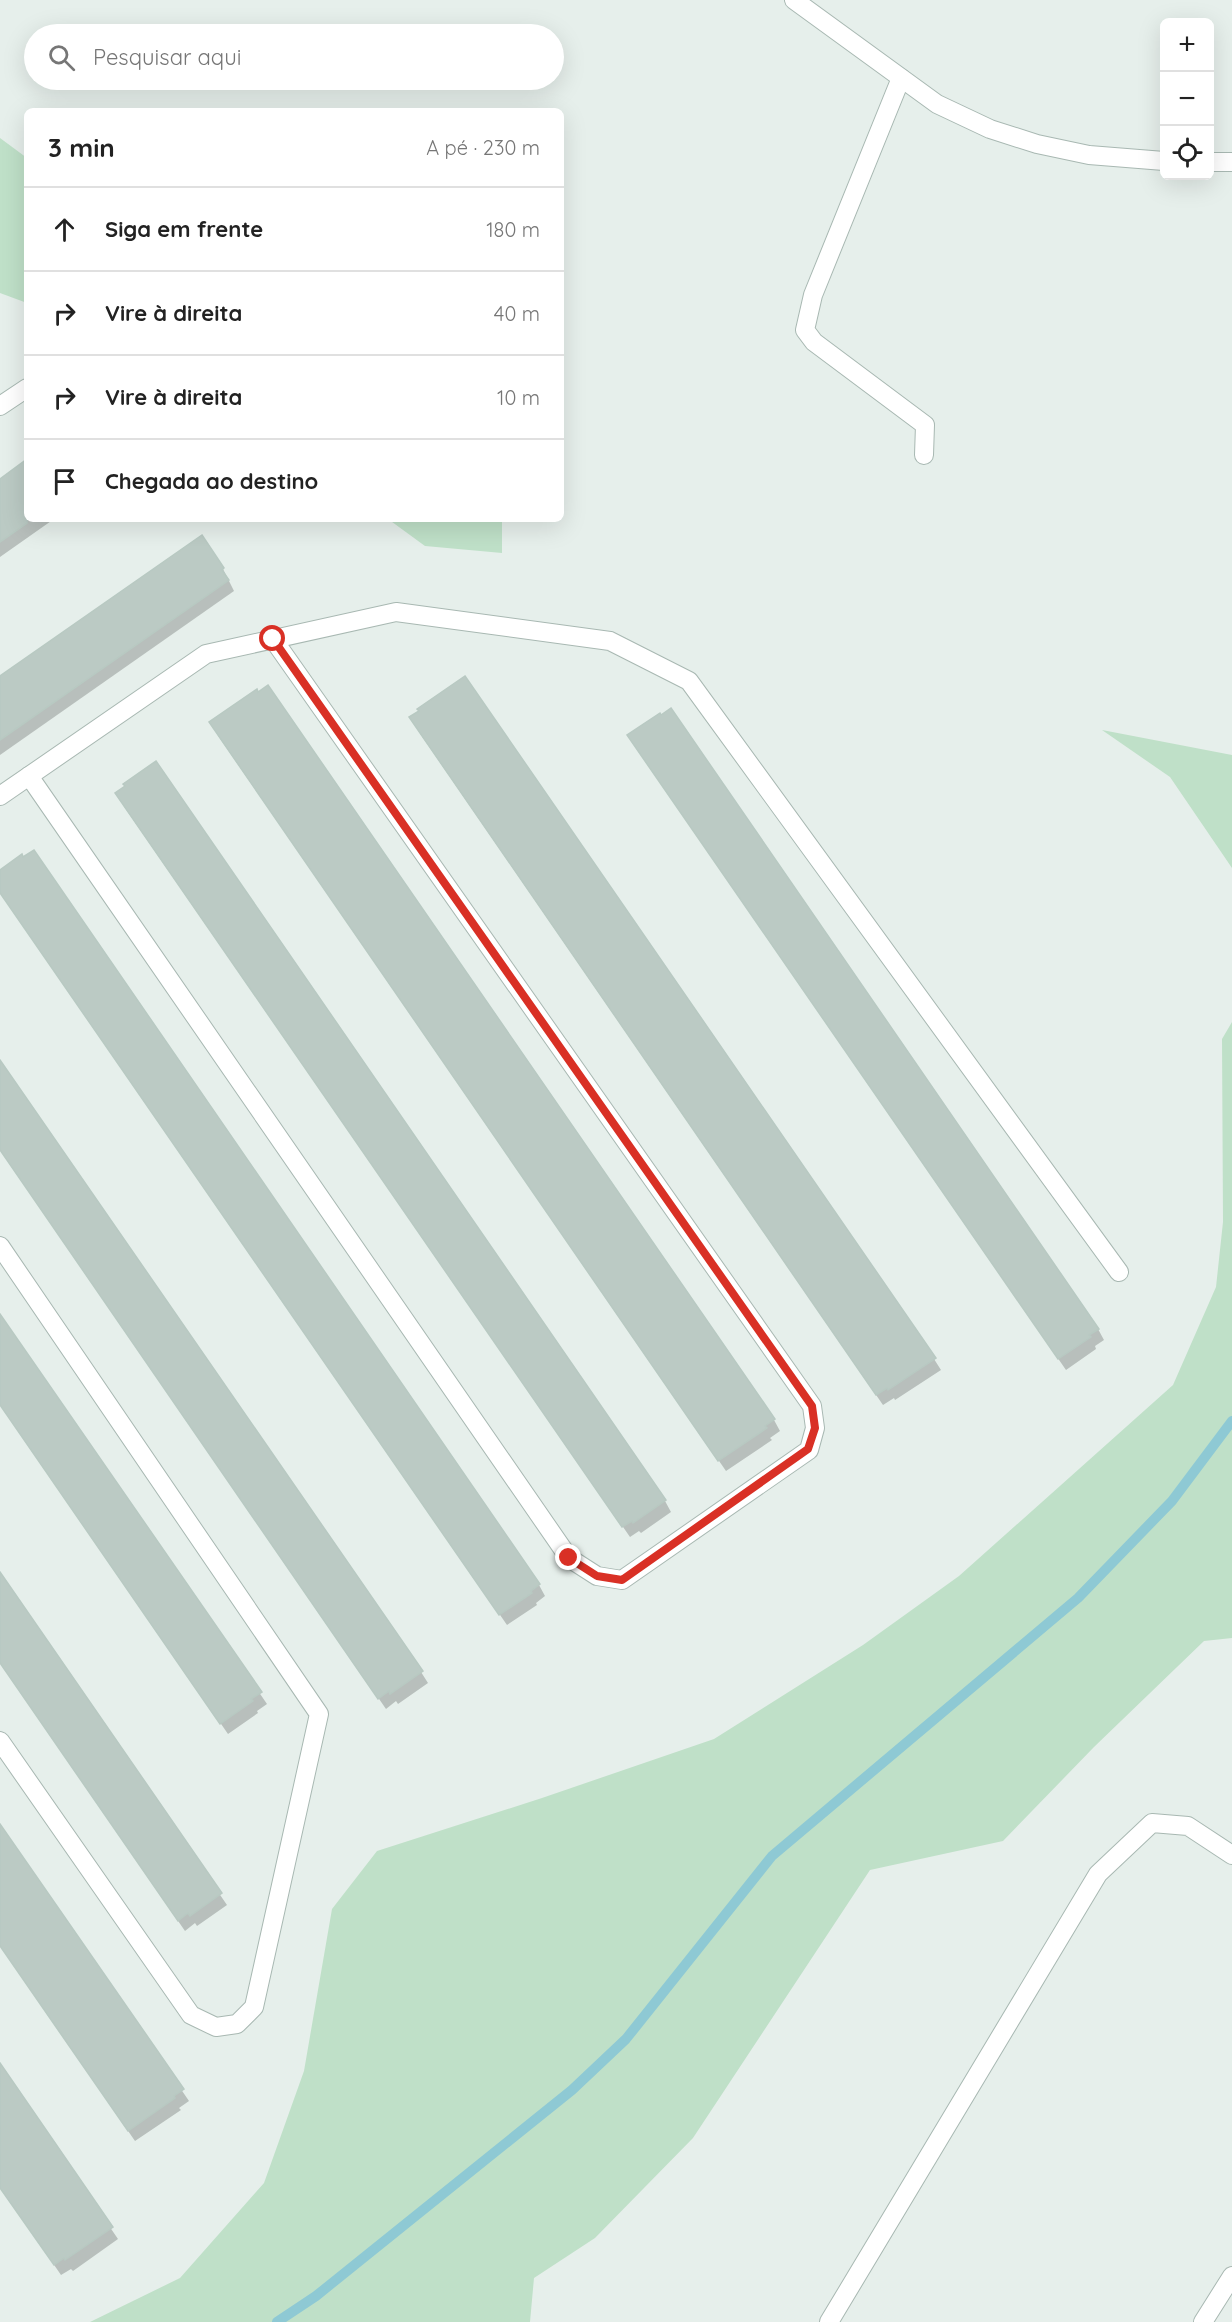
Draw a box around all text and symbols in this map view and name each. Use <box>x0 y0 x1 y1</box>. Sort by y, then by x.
map controls <box>1160 18 1214 180</box>
button: + <box>1160 18 1214 72</box>
search box <box>24 24 564 90</box>
icon: search <box>45 41 78 74</box>
text: Pesquisar aqui <box>93 43 241 71</box>
button: − <box>1160 72 1214 126</box>
button: locate <box>1160 126 1214 180</box>
text: 3 min <box>48 131 115 164</box>
text: A pé · 230 m <box>426 135 540 160</box>
icon: ahead <box>48 213 81 246</box>
text: Siga em frente <box>105 215 263 243</box>
text: 180 m <box>486 217 540 242</box>
icon: right <box>48 297 81 330</box>
text: Vire à direita <box>105 299 242 327</box>
text: 40 m <box>494 301 540 326</box>
icon: right <box>48 381 81 414</box>
text: Vire à direita <box>105 383 242 411</box>
text: 10 m <box>497 385 540 410</box>
icon: arrive <box>48 465 81 498</box>
text: Chegada ao destino <box>105 467 318 495</box>
route start <box>259 625 285 651</box>
route end <box>555 1544 581 1570</box>

